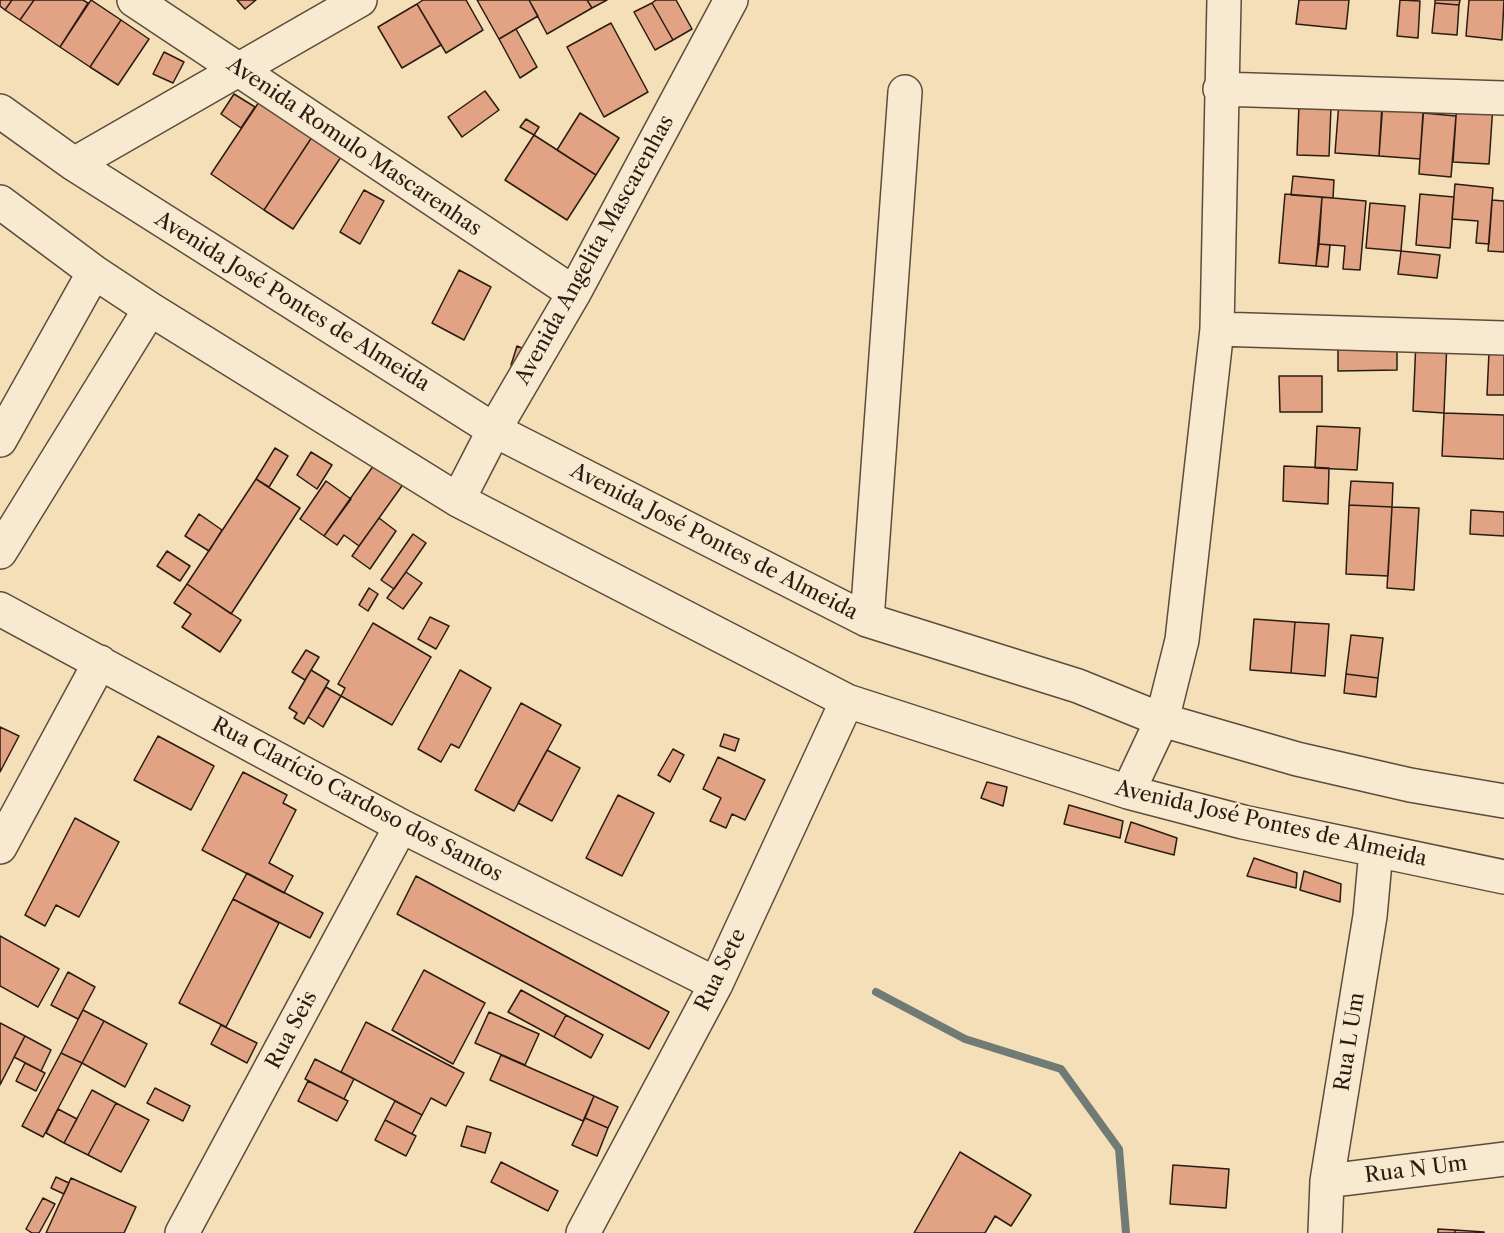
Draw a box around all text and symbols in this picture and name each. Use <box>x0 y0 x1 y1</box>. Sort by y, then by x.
street label: Avenida Romulo Mascarenhas <box>222 52 486 242</box>
street label: Avenida Angelita Mascarenhas <box>510 111 680 389</box>
street label: Avenida José Pontes de Almeida <box>150 207 434 397</box>
street label: Avenida José Pontes de Almeida <box>566 458 862 626</box>
street label: Rua Clarício Cardoso dos Santos <box>207 713 507 887</box>
street label: Avenida José Pontes de Almeida <box>1113 776 1429 872</box>
street label: Rua Sete <box>690 925 752 1015</box>
street label: Rua Seis <box>261 987 323 1073</box>
street label: Rua L Um <box>1330 991 1370 1093</box>
street label: Rua N Um <box>1363 1151 1469 1189</box>

